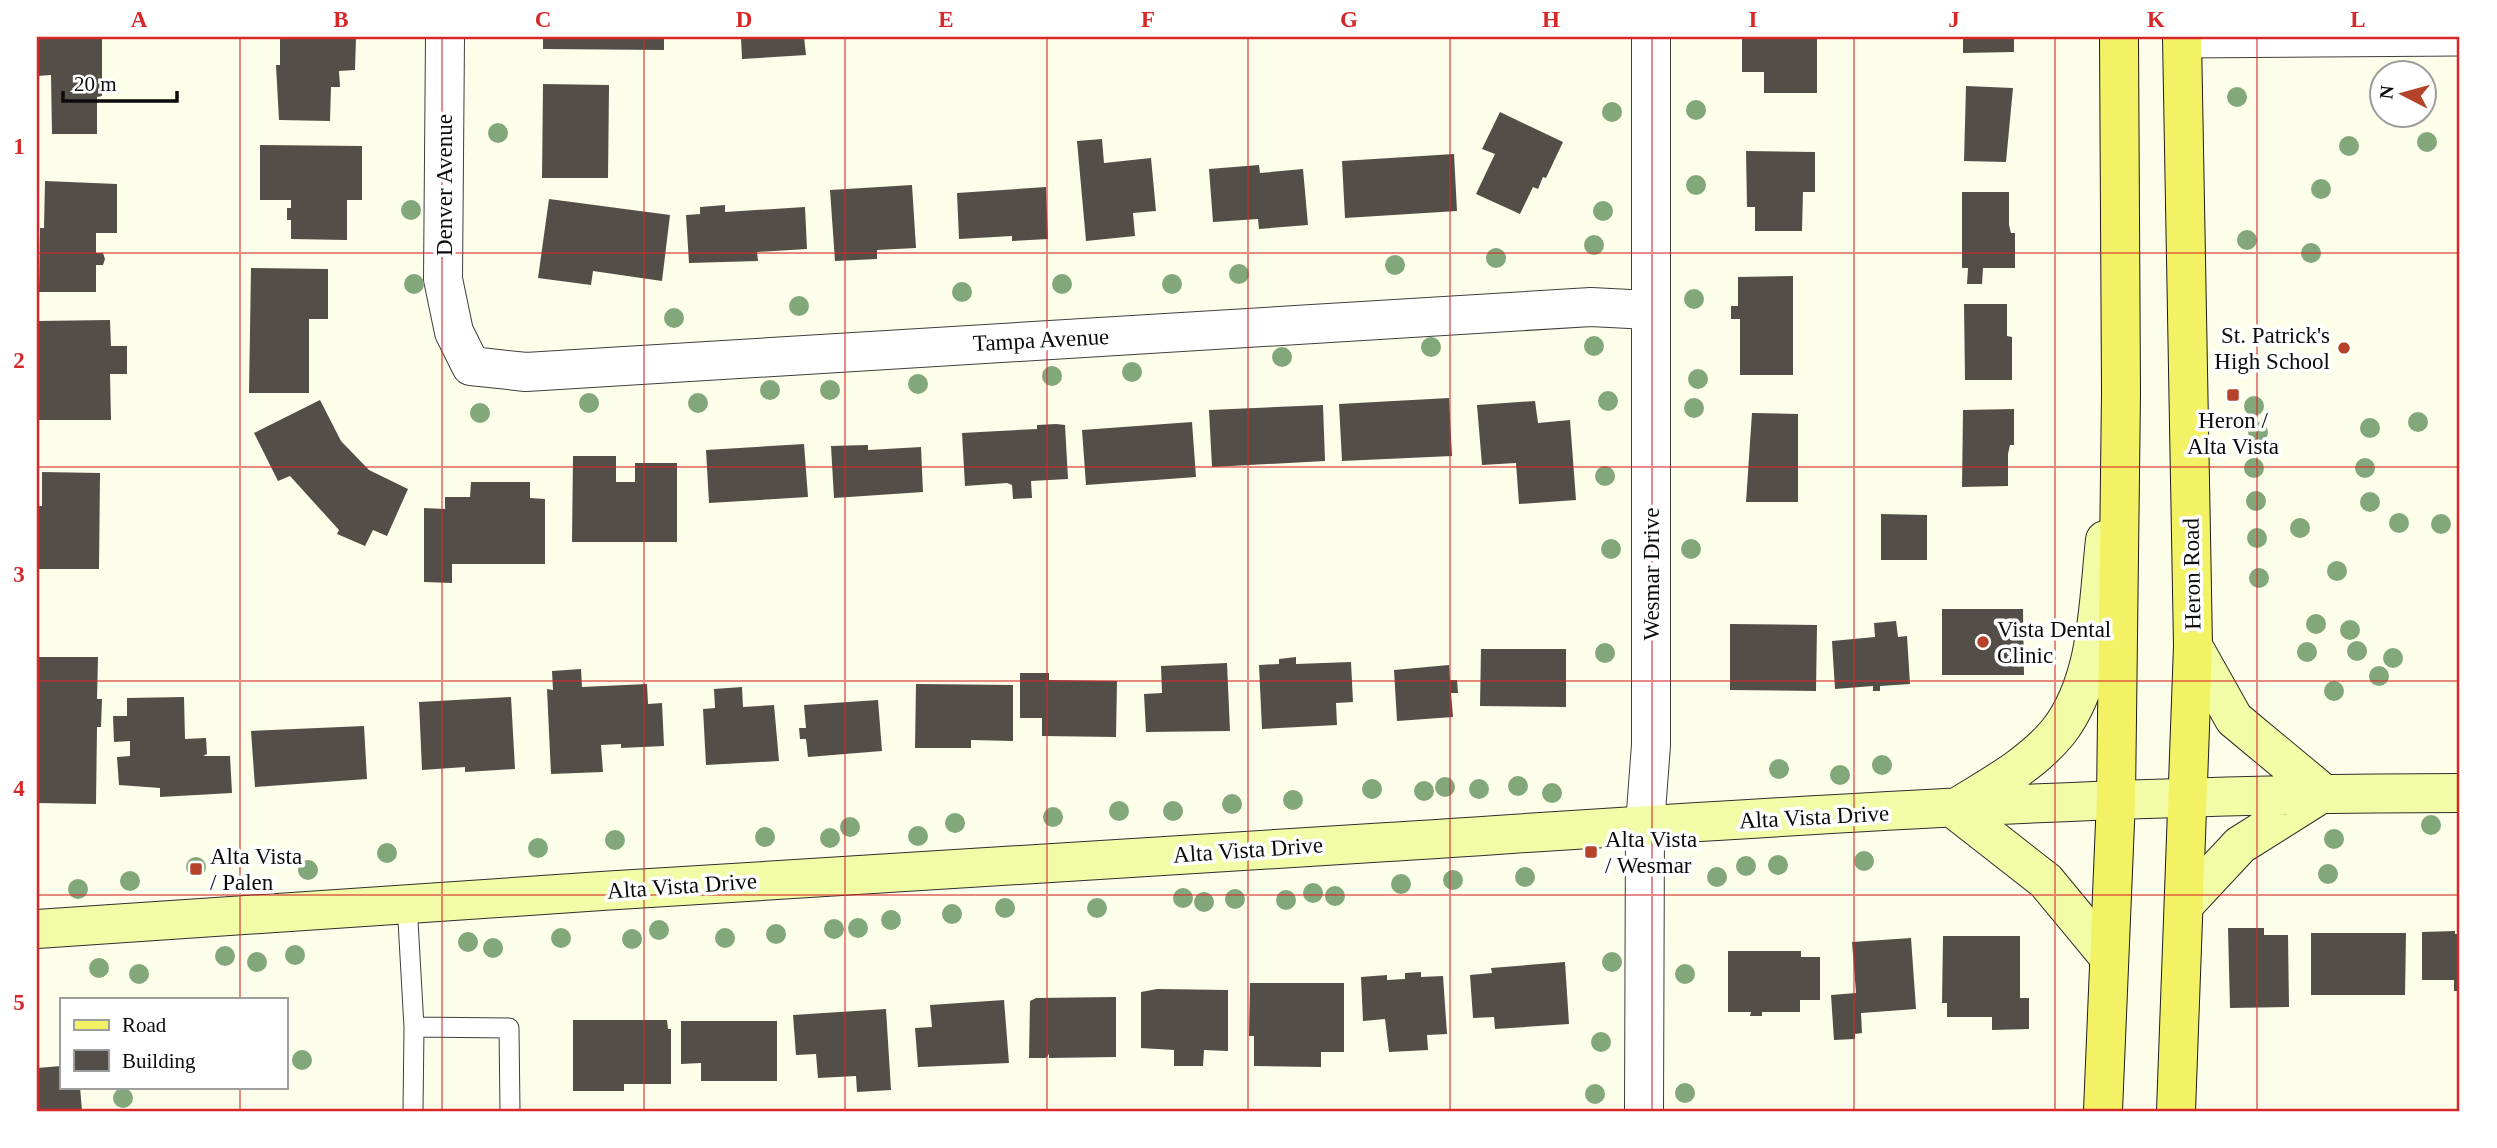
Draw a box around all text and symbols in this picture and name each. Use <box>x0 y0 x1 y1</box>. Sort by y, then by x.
text: A <box>131 7 148 32</box>
text: B <box>333 7 349 32</box>
text: C <box>535 7 551 32</box>
text: D <box>736 7 752 32</box>
text: E <box>938 7 954 32</box>
text: F <box>1141 7 1155 32</box>
text: G <box>1340 7 1358 32</box>
text: H <box>1542 7 1560 32</box>
text: I <box>1749 7 1758 32</box>
text: J <box>1948 7 1960 32</box>
text: K <box>2147 7 2165 32</box>
text: L <box>2350 7 2366 32</box>
scale bar <box>63 60 177 104</box>
north arrow <box>2368 60 2438 130</box>
text: 20 m <box>74 72 117 96</box>
text: N <box>2375 84 2398 100</box>
street label: Denver Avenue <box>432 114 457 256</box>
text: 1 <box>13 134 25 159</box>
place label: St. Patrick's High School <box>2214 323 2330 374</box>
street label: Tampa Avenue <box>972 324 1110 356</box>
marker: St. Patrick's High School <box>2336 340 2352 356</box>
text: 2 <box>13 348 25 373</box>
marker: Heron / Alta Vista <box>2225 387 2241 403</box>
place label: Heron / Alta Vista <box>2187 408 2279 459</box>
street label: Wesmar Drive <box>1639 508 1664 640</box>
street label: Heron Road <box>2179 517 2205 630</box>
text: 3 <box>13 562 25 587</box>
place label: Vista Dental Clinic <box>1997 617 2111 668</box>
marker: Vista Dental Clinic <box>1975 634 1991 650</box>
text: 4 <box>13 776 25 801</box>
street label: Alta Vista Drive <box>1738 801 1890 833</box>
place label: Alta Vista / Wesmar <box>1605 827 1697 878</box>
street label: Alta Vista Drive <box>1172 832 1324 868</box>
place label: Alta Vista / Palen <box>210 844 302 895</box>
marker: Alta Vista / Wesmar <box>1583 844 1599 860</box>
marker: Alta Vista / Palen <box>188 861 204 877</box>
street label: Alta Vista Drive <box>606 868 758 904</box>
text: 5 <box>13 990 25 1015</box>
legend <box>60 998 287 1088</box>
text: Road <box>122 1013 167 1037</box>
text: Building <box>122 1049 196 1073</box>

